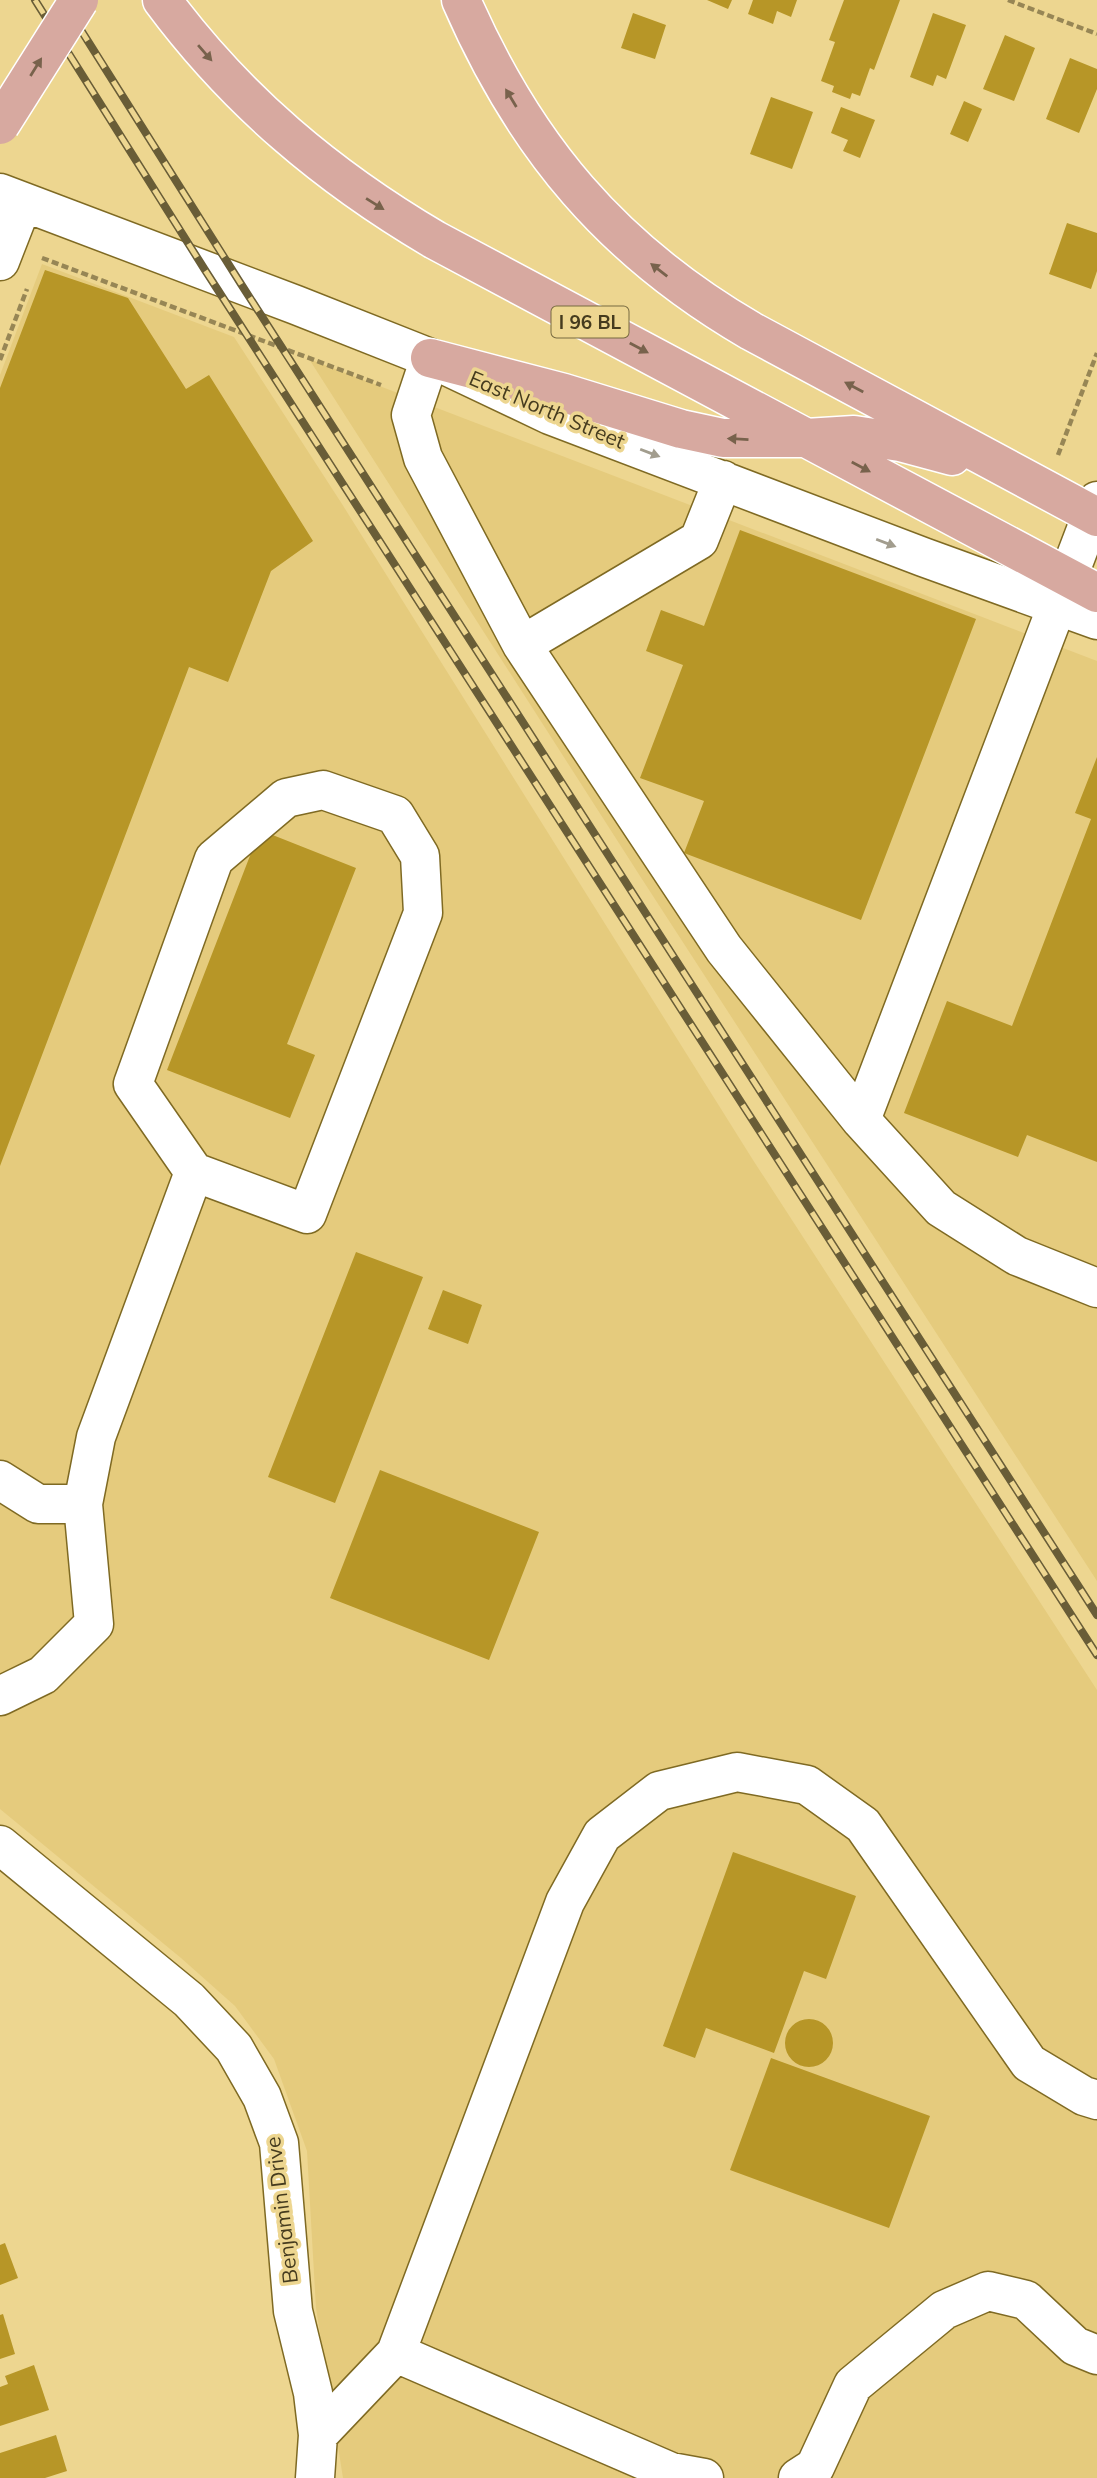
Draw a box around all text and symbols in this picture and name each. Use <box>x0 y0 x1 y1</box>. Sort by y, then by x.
one-way arrow <box>197 44 213 62</box>
one-way arrow <box>30 58 43 77</box>
one-way arrow <box>505 89 517 108</box>
one-way arrow <box>365 197 384 210</box>
one-way arrow <box>650 263 668 277</box>
road number: I 96 BL <box>552 306 628 338</box>
one-way arrow <box>629 342 649 353</box>
street label: East North Street <box>465 364 629 454</box>
one-way arrow <box>844 381 863 393</box>
one-way arrow <box>727 434 749 445</box>
one-way arrow <box>640 448 661 459</box>
one-way arrow <box>851 462 871 473</box>
one-way arrow <box>875 537 896 548</box>
street label: Benjamin Drive <box>259 2135 303 2285</box>

